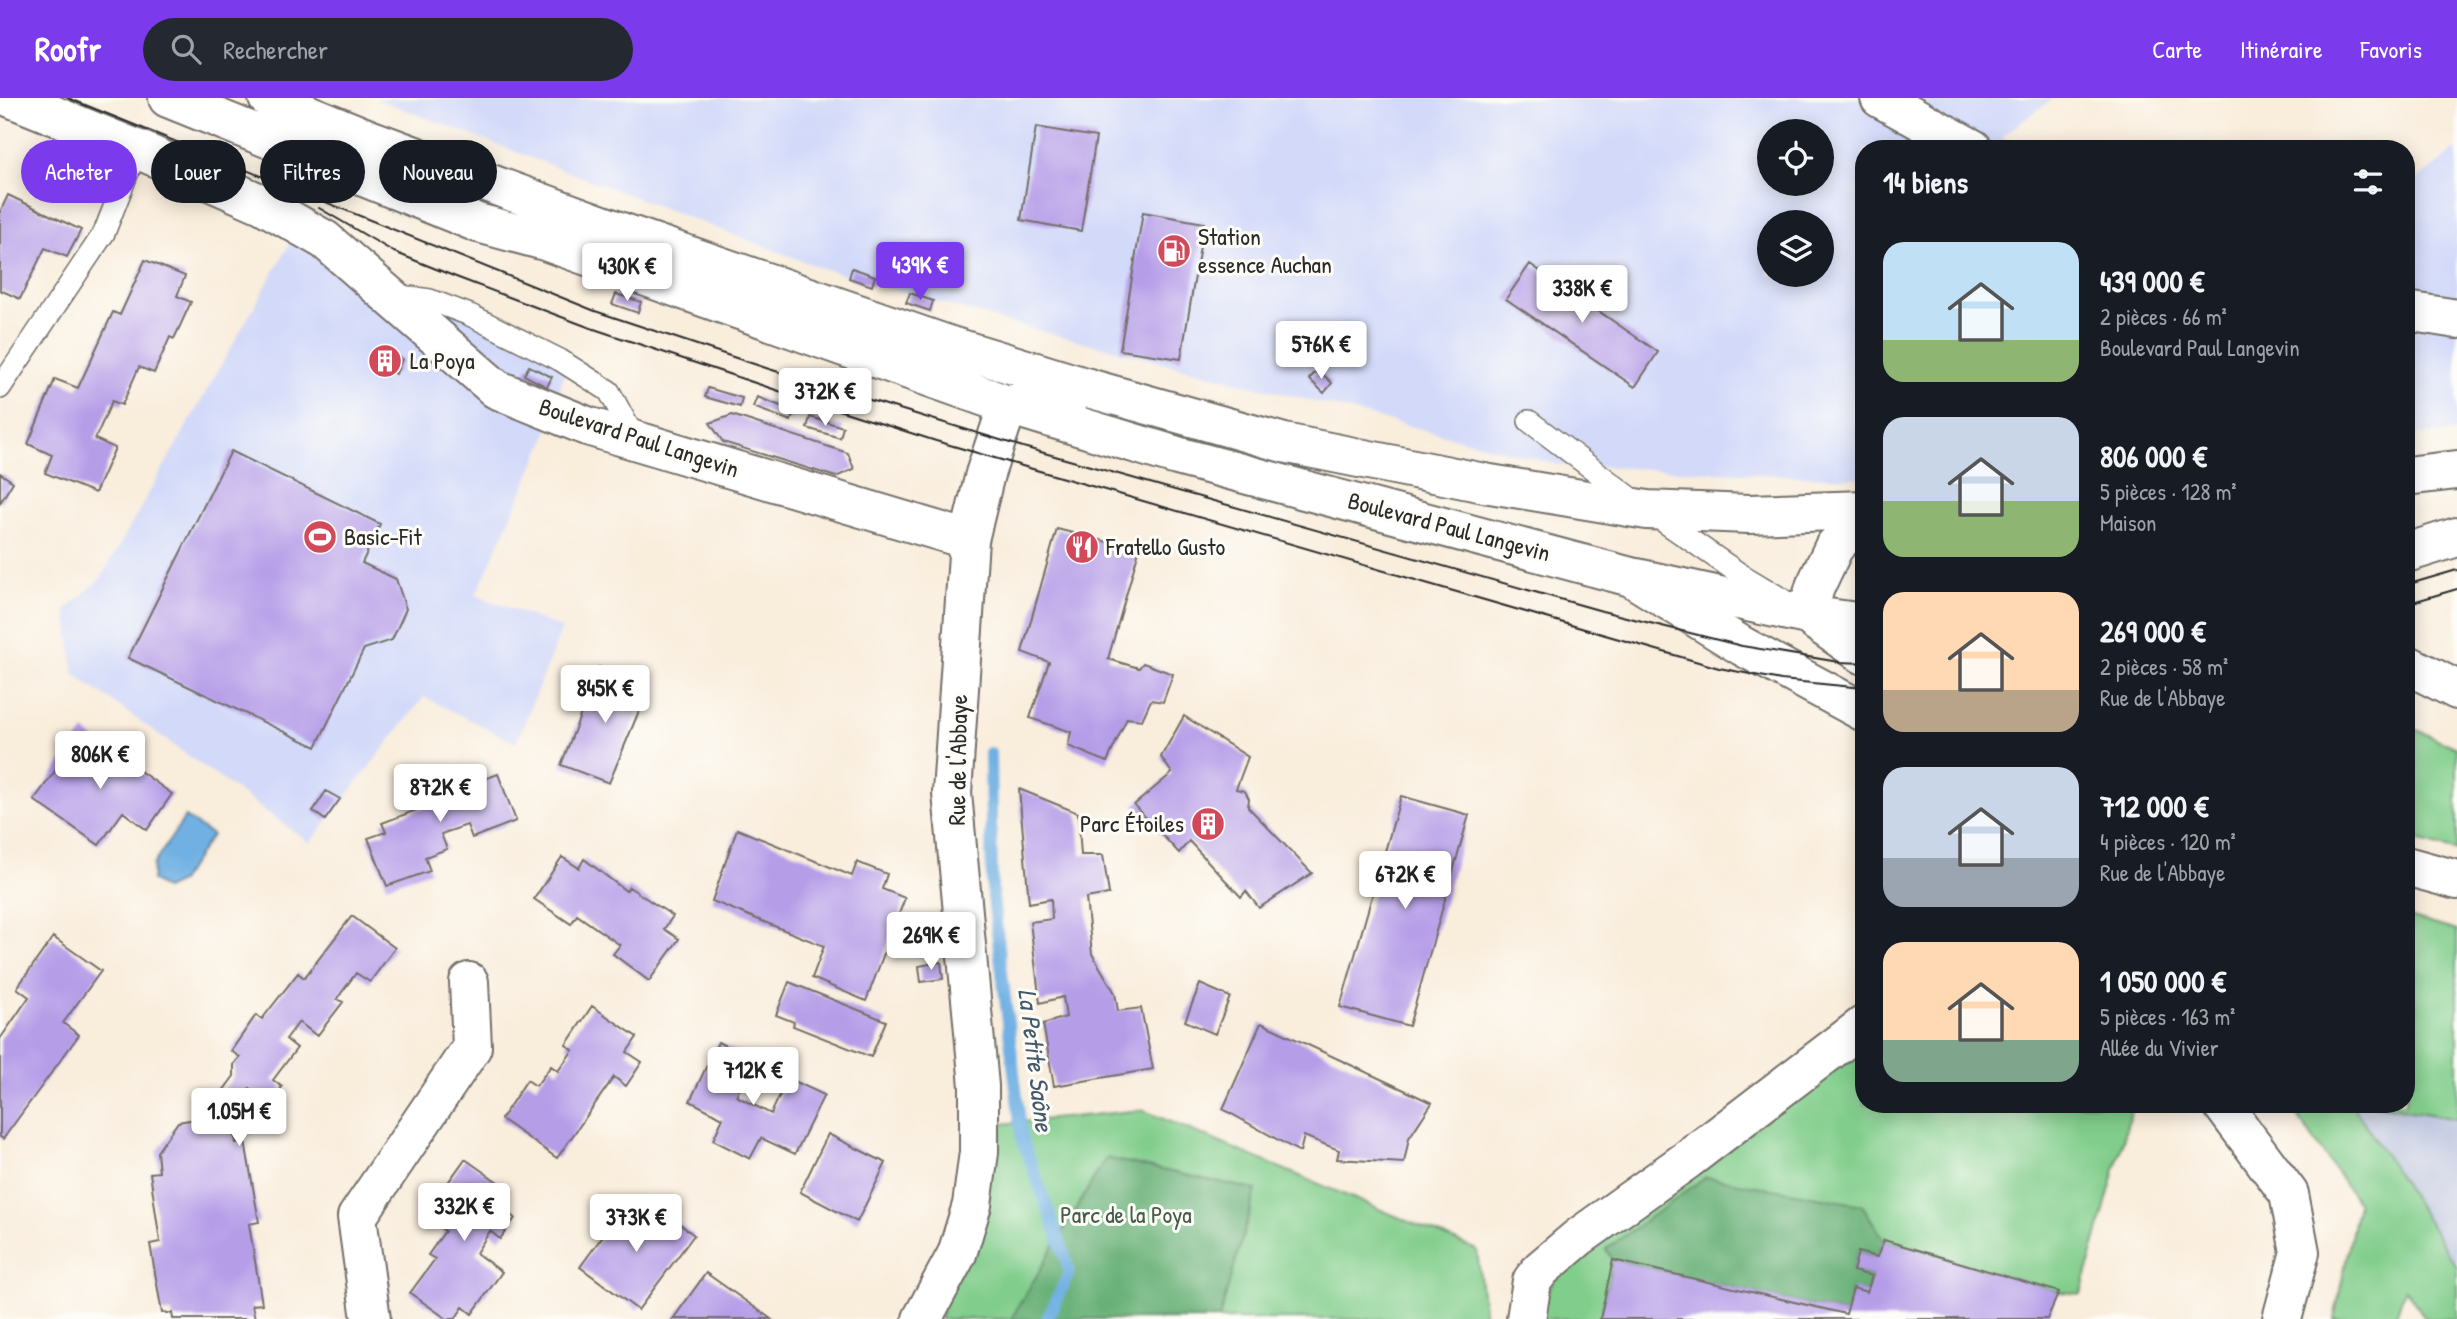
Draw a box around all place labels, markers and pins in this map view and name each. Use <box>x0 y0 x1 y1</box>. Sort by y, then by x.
place label: Station essence Auchan <box>1198 220 1332 280</box>
fuel station icon: Station essence Auchan <box>1155 232 1193 270</box>
pin: 439K € <box>863 242 977 302</box>
pin: 430K € <box>570 244 684 303</box>
pin: 338K € <box>1525 266 1639 325</box>
pin: 576K € <box>1264 322 1378 381</box>
building icon: La Poya <box>366 342 404 380</box>
place label: La Poya <box>410 344 475 376</box>
pin: 372K € <box>768 368 882 428</box>
sports icon: Basic-Fit <box>301 518 339 556</box>
place label: Basic-Fit <box>344 520 423 552</box>
restaurant icon: Fratello Gusto <box>1063 528 1101 566</box>
place label: Fratello Gusto <box>1105 530 1226 562</box>
pin: 845K € <box>548 666 662 725</box>
pin: 806K € <box>43 732 157 791</box>
pin: 872K € <box>383 764 497 824</box>
building icon: Parc Étoiles <box>1189 805 1227 843</box>
place label: Parc Étoiles <box>1080 807 1184 839</box>
pin: 672K € <box>1348 852 1462 911</box>
pin: 269K € <box>874 912 988 972</box>
pin: 712K € <box>696 1048 810 1107</box>
pin: 1.05M € <box>174 1088 304 1148</box>
pin: 332K € <box>407 1184 521 1243</box>
pin: 373K € <box>579 1194 693 1254</box>

